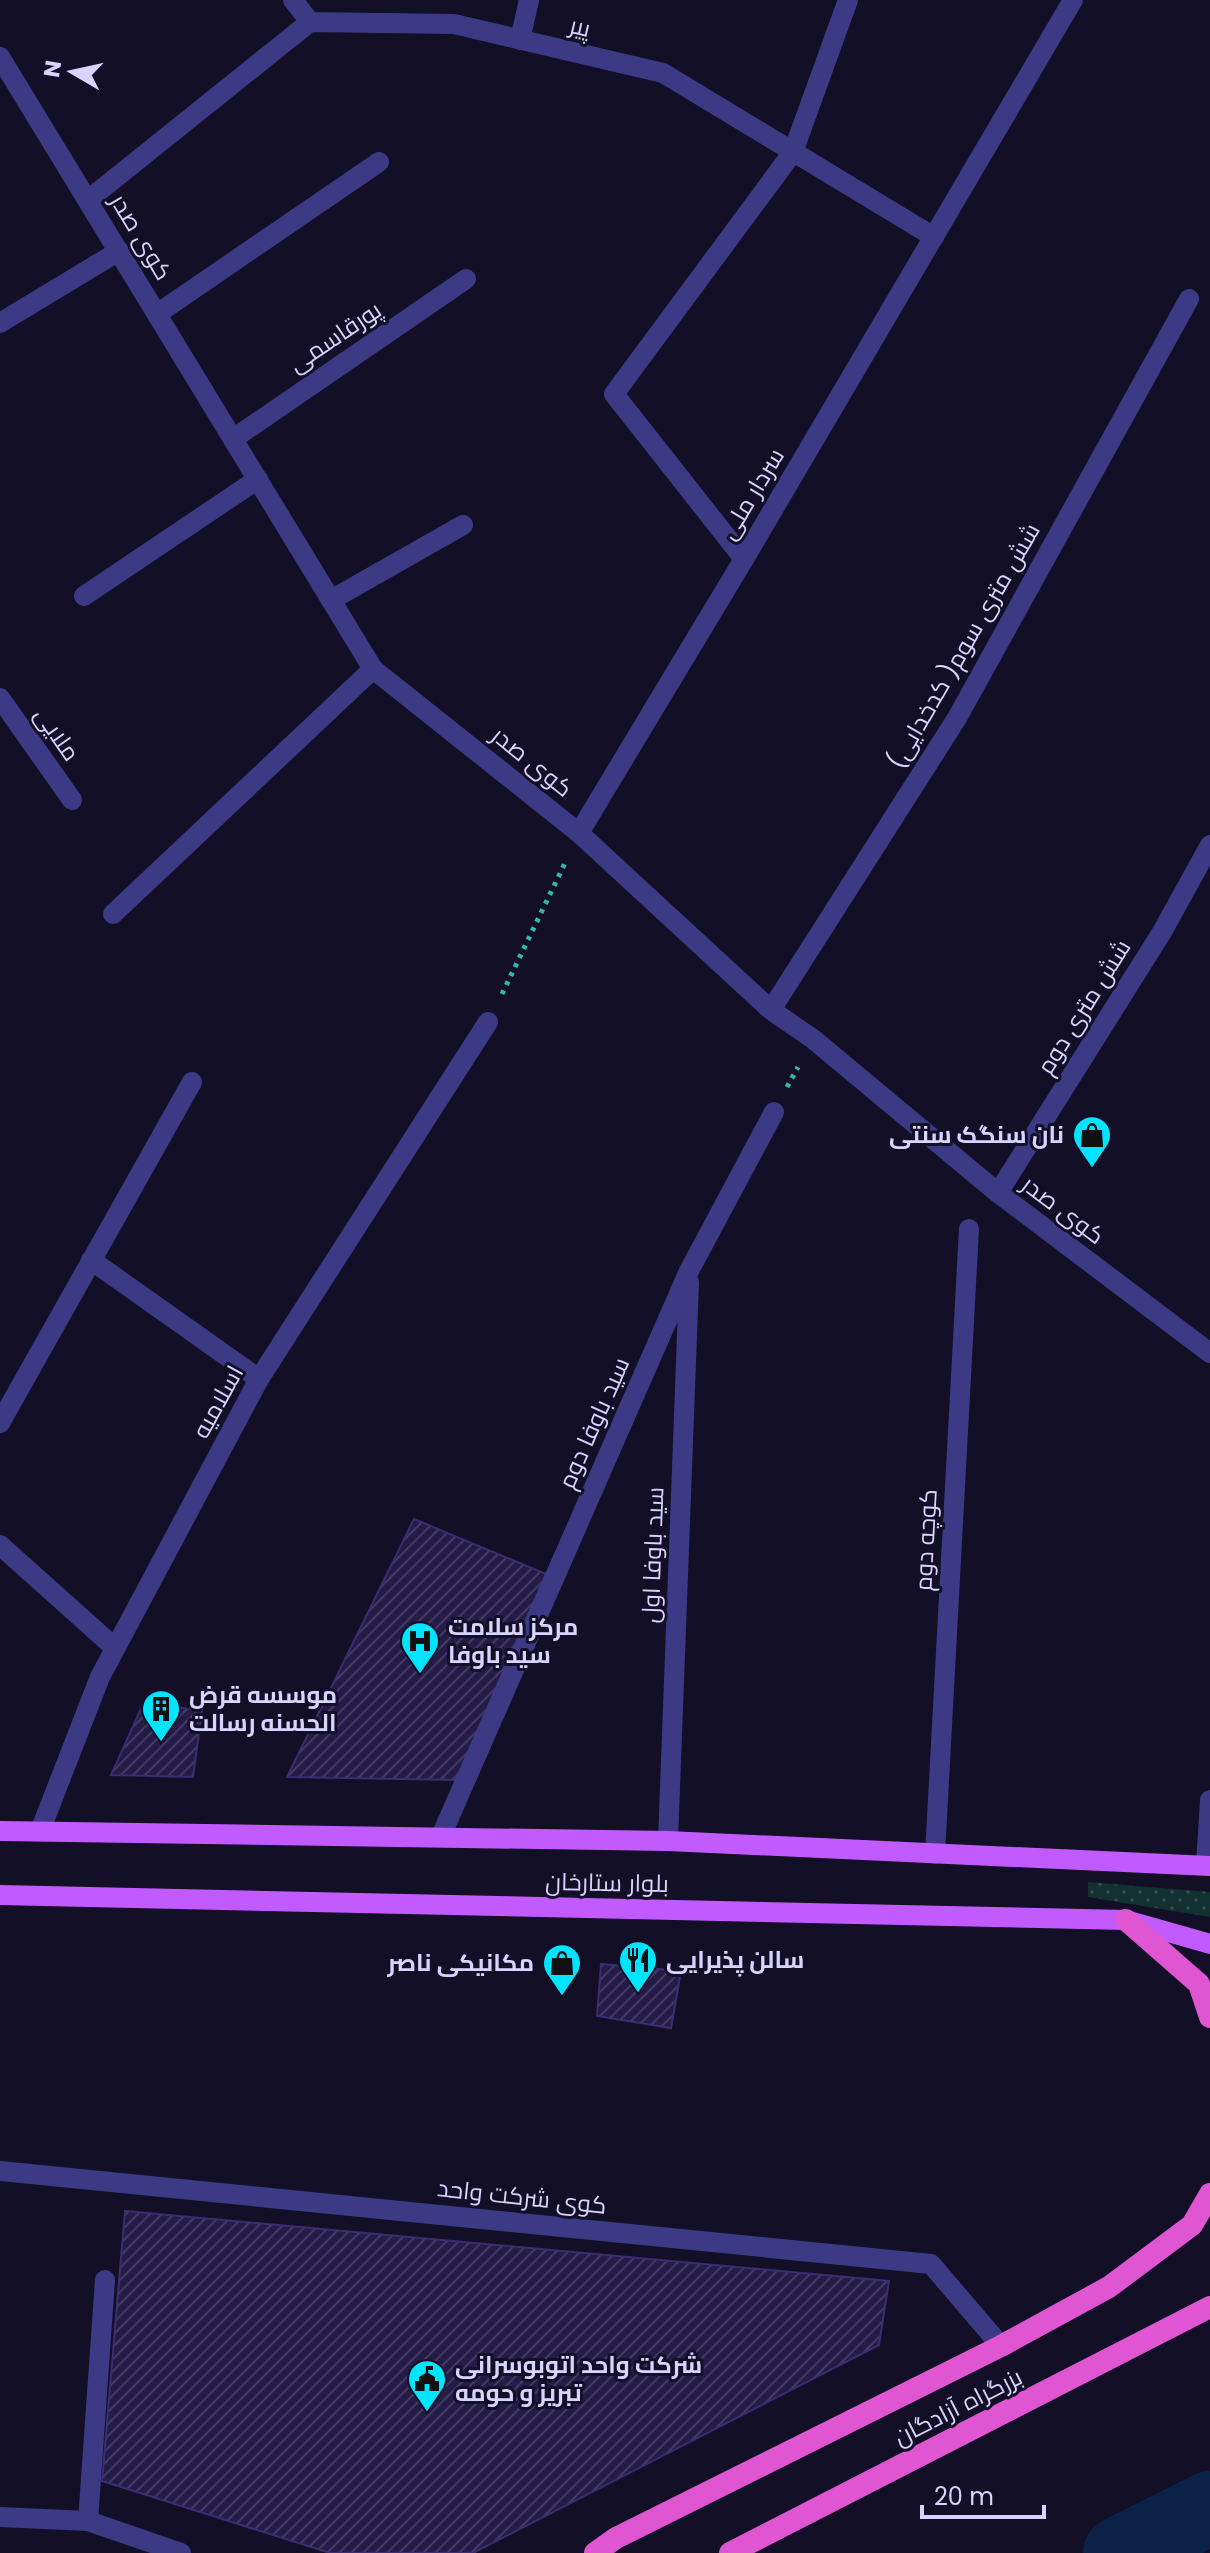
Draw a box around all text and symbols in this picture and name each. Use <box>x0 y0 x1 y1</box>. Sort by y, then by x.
street label: پیر <box>564 8 594 45</box>
north arrow <box>32 32 112 112</box>
text: N <box>36 58 69 80</box>
street label: کوی صدر <box>102 186 180 286</box>
street label: پورقاسمی <box>282 293 388 380</box>
street label: سردار ملی <box>711 442 792 546</box>
street label: (کدخدایی )شش متری سوم <box>880 517 1048 775</box>
street label: ملایی <box>27 700 88 767</box>
street label: کوی صدر <box>483 717 580 805</box>
street label: شش متری دوم <box>1029 933 1138 1081</box>
shop icon: نان سنگک سنتی <box>1071 1114 1113 1169</box>
place label: نان سنگک سنتی <box>889 1118 1064 1151</box>
street label: کوی صدر <box>1014 1166 1111 1252</box>
street label: سید باوفا دوم <box>550 1352 637 1494</box>
street label: اسلامیه <box>184 1359 251 1444</box>
street label: سید باوفا اول <box>634 1486 671 1624</box>
street label: کوچه دوم <box>906 1488 945 1592</box>
place label: مرکز سلامت سید باوفا <box>448 1610 578 1671</box>
hospital icon: مرکز سلامت سید باوفا <box>399 1620 441 1675</box>
place label: موسسه قرض الحسنه رسالت <box>189 1678 337 1739</box>
building icon: موسسه قرض الحسنه رسالت <box>140 1688 182 1743</box>
street label: بلوار ستارخان <box>545 1865 669 1900</box>
restaurant icon: سالن پذیرایی <box>617 1939 659 1994</box>
shop icon: مکانیکی ناصر <box>541 1942 583 1997</box>
place label: سالن پذیرایی <box>666 1943 804 1977</box>
place label: مکانیکی ناصر <box>387 1946 534 1979</box>
street label: کوی شرکت واحد <box>436 2171 608 2222</box>
place label: شرکت واحد اتوبوسرانی تبریز و حومه <box>455 2348 702 2409</box>
public building icon: شرکت واحد اتوبوسرانی تبریز و حومه <box>406 2358 448 2413</box>
street label: بزرگراه آزادگان <box>888 2360 1028 2453</box>
scale bar <box>922 2469 1044 2519</box>
text: 20 m <box>934 2480 994 2513</box>

